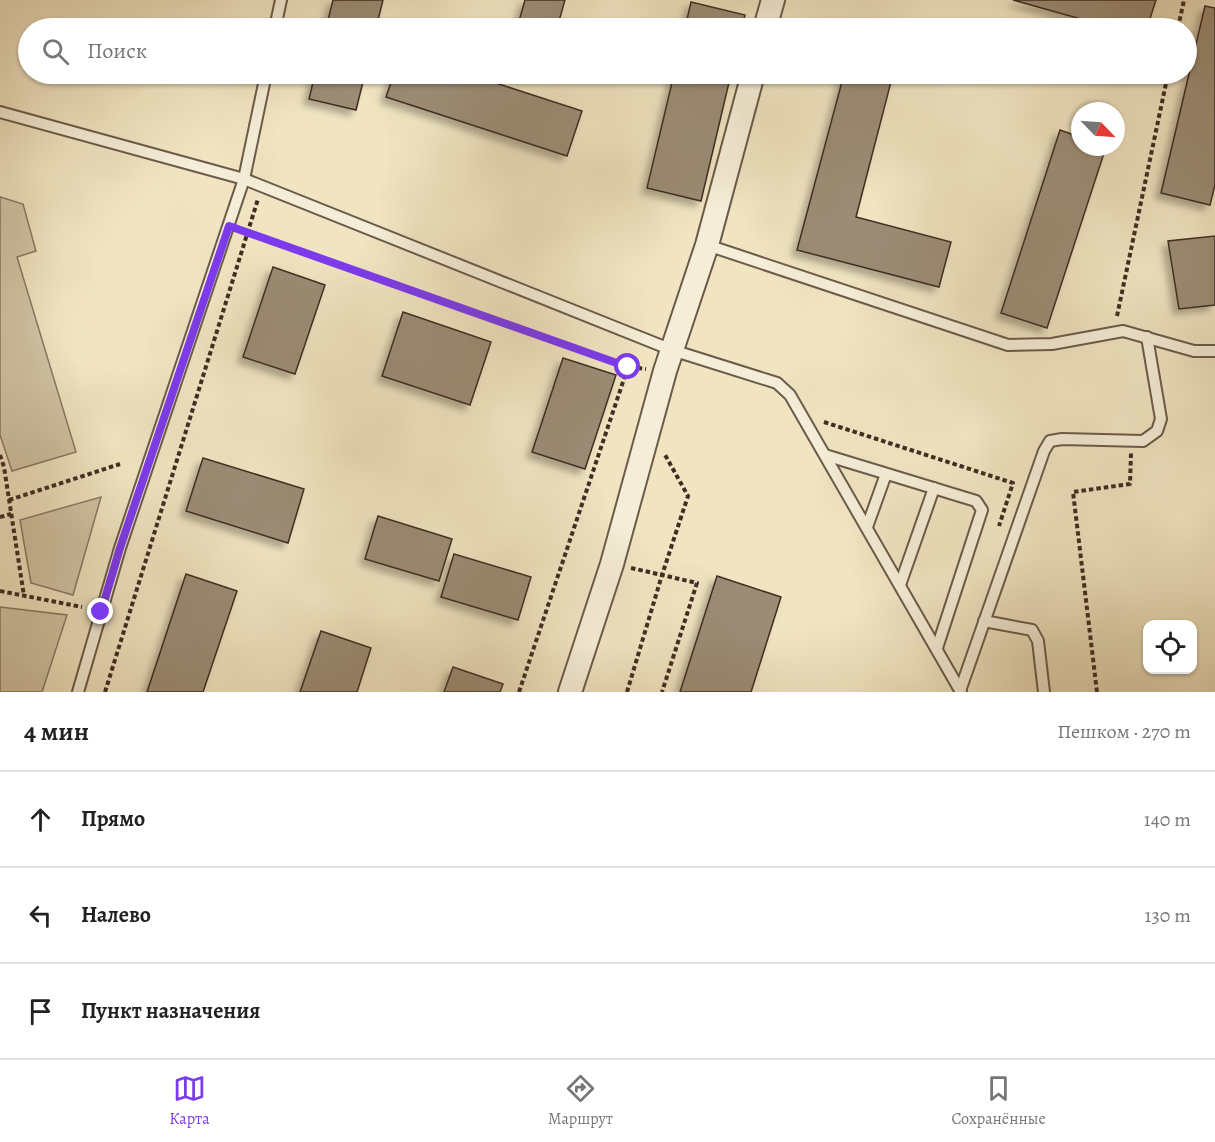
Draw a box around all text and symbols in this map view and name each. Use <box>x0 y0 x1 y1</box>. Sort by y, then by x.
search box <box>18 18 1197 84</box>
icon: search <box>39 35 72 68</box>
text: Поиск <box>87 36 147 66</box>
north arrow <box>1071 102 1125 156</box>
route start <box>614 353 640 379</box>
route end <box>87 598 113 624</box>
map controls <box>1143 620 1197 674</box>
button: locate <box>1143 620 1197 674</box>
text: 4 мин <box>24 714 89 749</box>
text: Пешком · 270 m <box>1057 718 1191 745</box>
icon: ahead <box>24 803 57 836</box>
text: Прямо <box>81 804 145 834</box>
text: 140 m <box>1144 806 1191 833</box>
icon: left <box>24 899 57 932</box>
text: Налево <box>81 900 151 930</box>
text: 130 m <box>1145 902 1191 929</box>
icon: arrive <box>24 995 57 1028</box>
text: Пункт назначения <box>81 996 260 1026</box>
tab: Карта <box>169 1072 210 1130</box>
tab: Маршрут <box>548 1072 613 1130</box>
tab: Сохранённые <box>951 1072 1046 1130</box>

